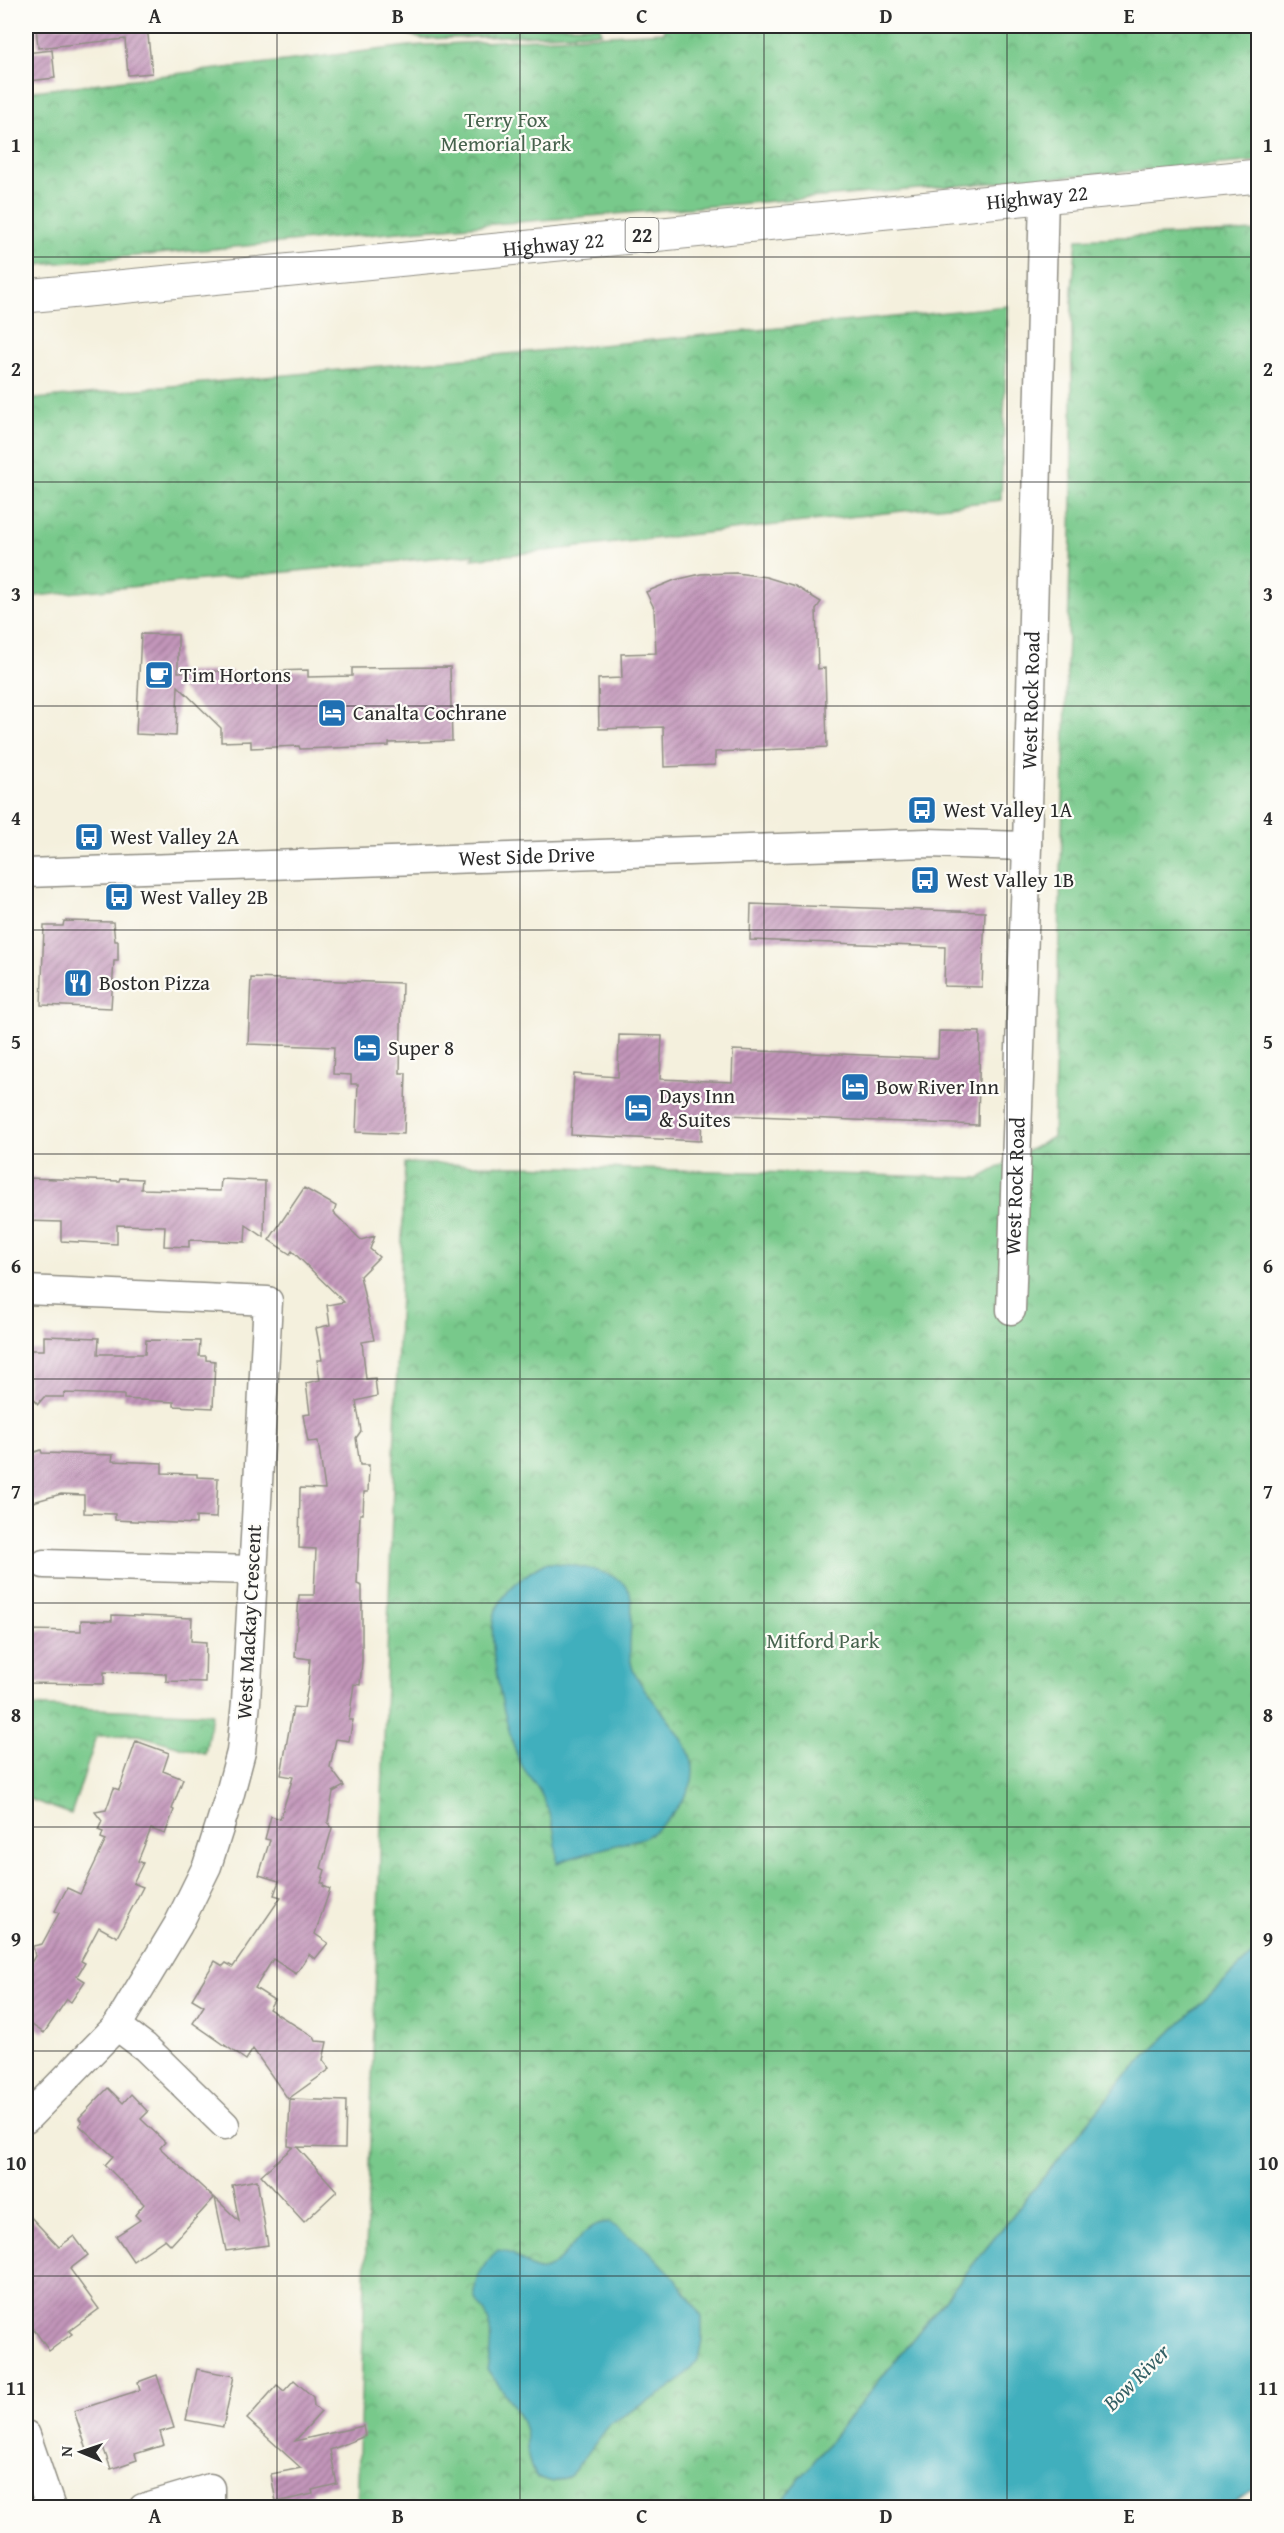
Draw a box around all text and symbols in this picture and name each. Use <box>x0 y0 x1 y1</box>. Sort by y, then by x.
text: A <box>149 1 162 30</box>
text: B <box>392 1 404 30</box>
text: C <box>636 1 648 30</box>
text: D <box>879 1 893 30</box>
text: E <box>1124 1 1135 30</box>
park label: Terry Fox Memorial Park <box>441 104 572 159</box>
text: 1 <box>11 130 21 159</box>
text: 1 <box>1263 130 1273 159</box>
street label: Highway 22 <box>985 177 1089 217</box>
road number: 22 <box>626 218 658 252</box>
street label: Highway 22 <box>501 224 606 264</box>
text: 2 <box>11 354 21 383</box>
text: 2 <box>1263 354 1273 383</box>
text: 3 <box>11 579 21 608</box>
text: 3 <box>1263 579 1273 608</box>
street label: West Rock Road <box>1013 630 1048 770</box>
cafe icon: Tim Hortons <box>143 659 175 691</box>
place label: Tim Hortons <box>180 659 291 690</box>
hotel icon: Canalta Cochrane <box>316 697 348 729</box>
place label: Canalta Cochrane <box>353 697 507 728</box>
bus stop icon: West Valley 1A <box>906 794 938 826</box>
place label: West Valley 1A <box>943 794 1073 825</box>
text: 4 <box>11 803 21 832</box>
text: 4 <box>1263 803 1273 832</box>
bus stop icon: West Valley 2A <box>73 821 105 853</box>
place label: West Valley 2A <box>110 821 240 852</box>
street label: West Side Drive <box>458 838 595 874</box>
bus stop icon: West Valley 1B <box>909 864 941 896</box>
place label: West Valley 1B <box>946 864 1074 895</box>
bus stop icon: West Valley 2B <box>103 881 135 913</box>
place label: West Valley 2B <box>140 881 268 912</box>
restaurant icon: Boston Pizza <box>62 967 94 999</box>
place label: Boston Pizza <box>99 967 210 998</box>
text: 5 <box>11 1027 21 1056</box>
text: 5 <box>1263 1027 1273 1056</box>
hotel icon: Super 8 <box>351 1032 383 1064</box>
place label: Super 8 <box>388 1032 454 1063</box>
hotel icon: Bow River Inn <box>839 1071 871 1103</box>
place label: Bow River Inn <box>876 1071 999 1102</box>
place label: Days Inn & Suites <box>659 1080 735 1135</box>
hotel icon: Days Inn & Suites <box>622 1092 654 1124</box>
street label: West Rock Road <box>997 1116 1033 1256</box>
text: 6 <box>11 1251 21 1280</box>
text: 6 <box>1263 1251 1273 1280</box>
text: 7 <box>11 1476 21 1505</box>
text: 7 <box>1263 1476 1273 1505</box>
street label: West Mackay Crescent <box>228 1523 269 1720</box>
park label: Mitford Park <box>767 1625 880 1656</box>
text: 8 <box>11 1700 21 1729</box>
text: 8 <box>1263 1700 1273 1729</box>
text: 9 <box>11 1924 21 1953</box>
text: 9 <box>1263 1924 1273 1953</box>
text: 10 <box>6 2148 26 2177</box>
text: 10 <box>1258 2148 1278 2177</box>
water label: Bow River <box>1095 2336 1177 2418</box>
text: 11 <box>6 2373 26 2402</box>
text: 11 <box>1258 2373 1278 2402</box>
north arrow <box>51 2422 111 2482</box>
text: N <box>54 2445 78 2457</box>
text: A <box>149 2501 162 2530</box>
text: B <box>392 2501 404 2530</box>
text: C <box>636 2501 648 2530</box>
text: D <box>879 2501 893 2530</box>
text: E <box>1124 2501 1135 2530</box>

